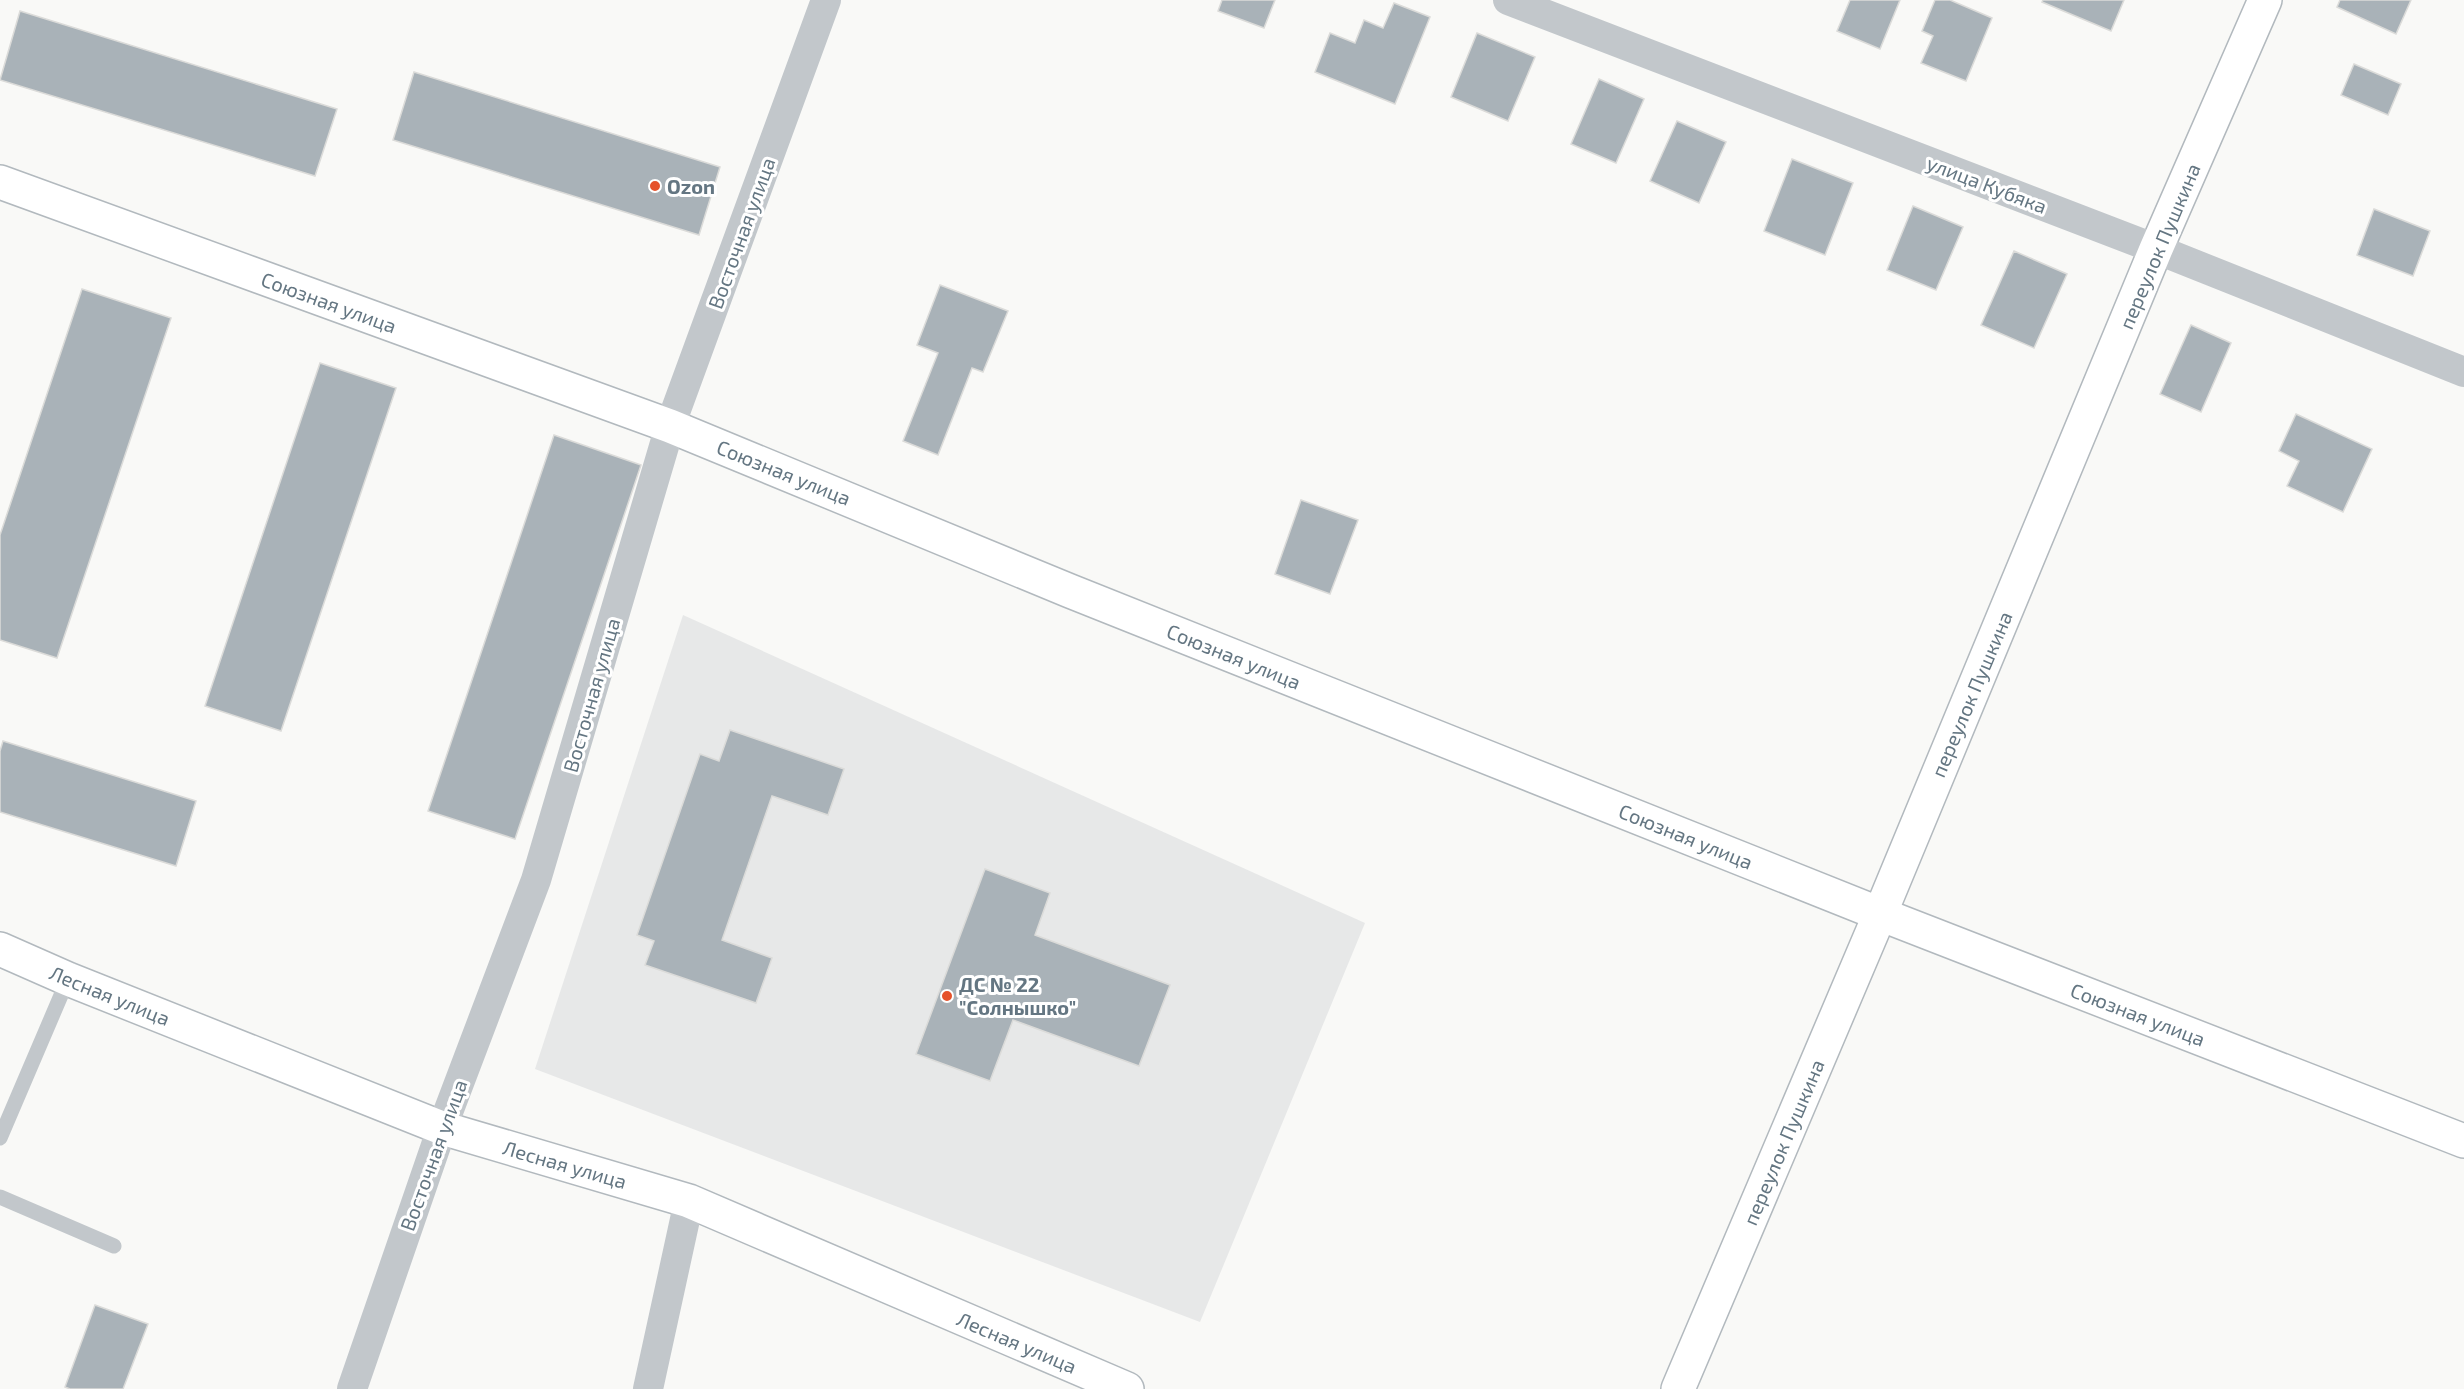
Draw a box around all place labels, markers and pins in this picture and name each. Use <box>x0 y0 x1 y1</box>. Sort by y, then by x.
place label: Ozon <box>667 174 715 198</box>
marker: Ozon <box>648 179 662 193</box>
place label: ДС № 22 "Солнышко" <box>959 972 1076 1019</box>
marker: ДС № 22 "Солнышко" <box>940 989 954 1003</box>

